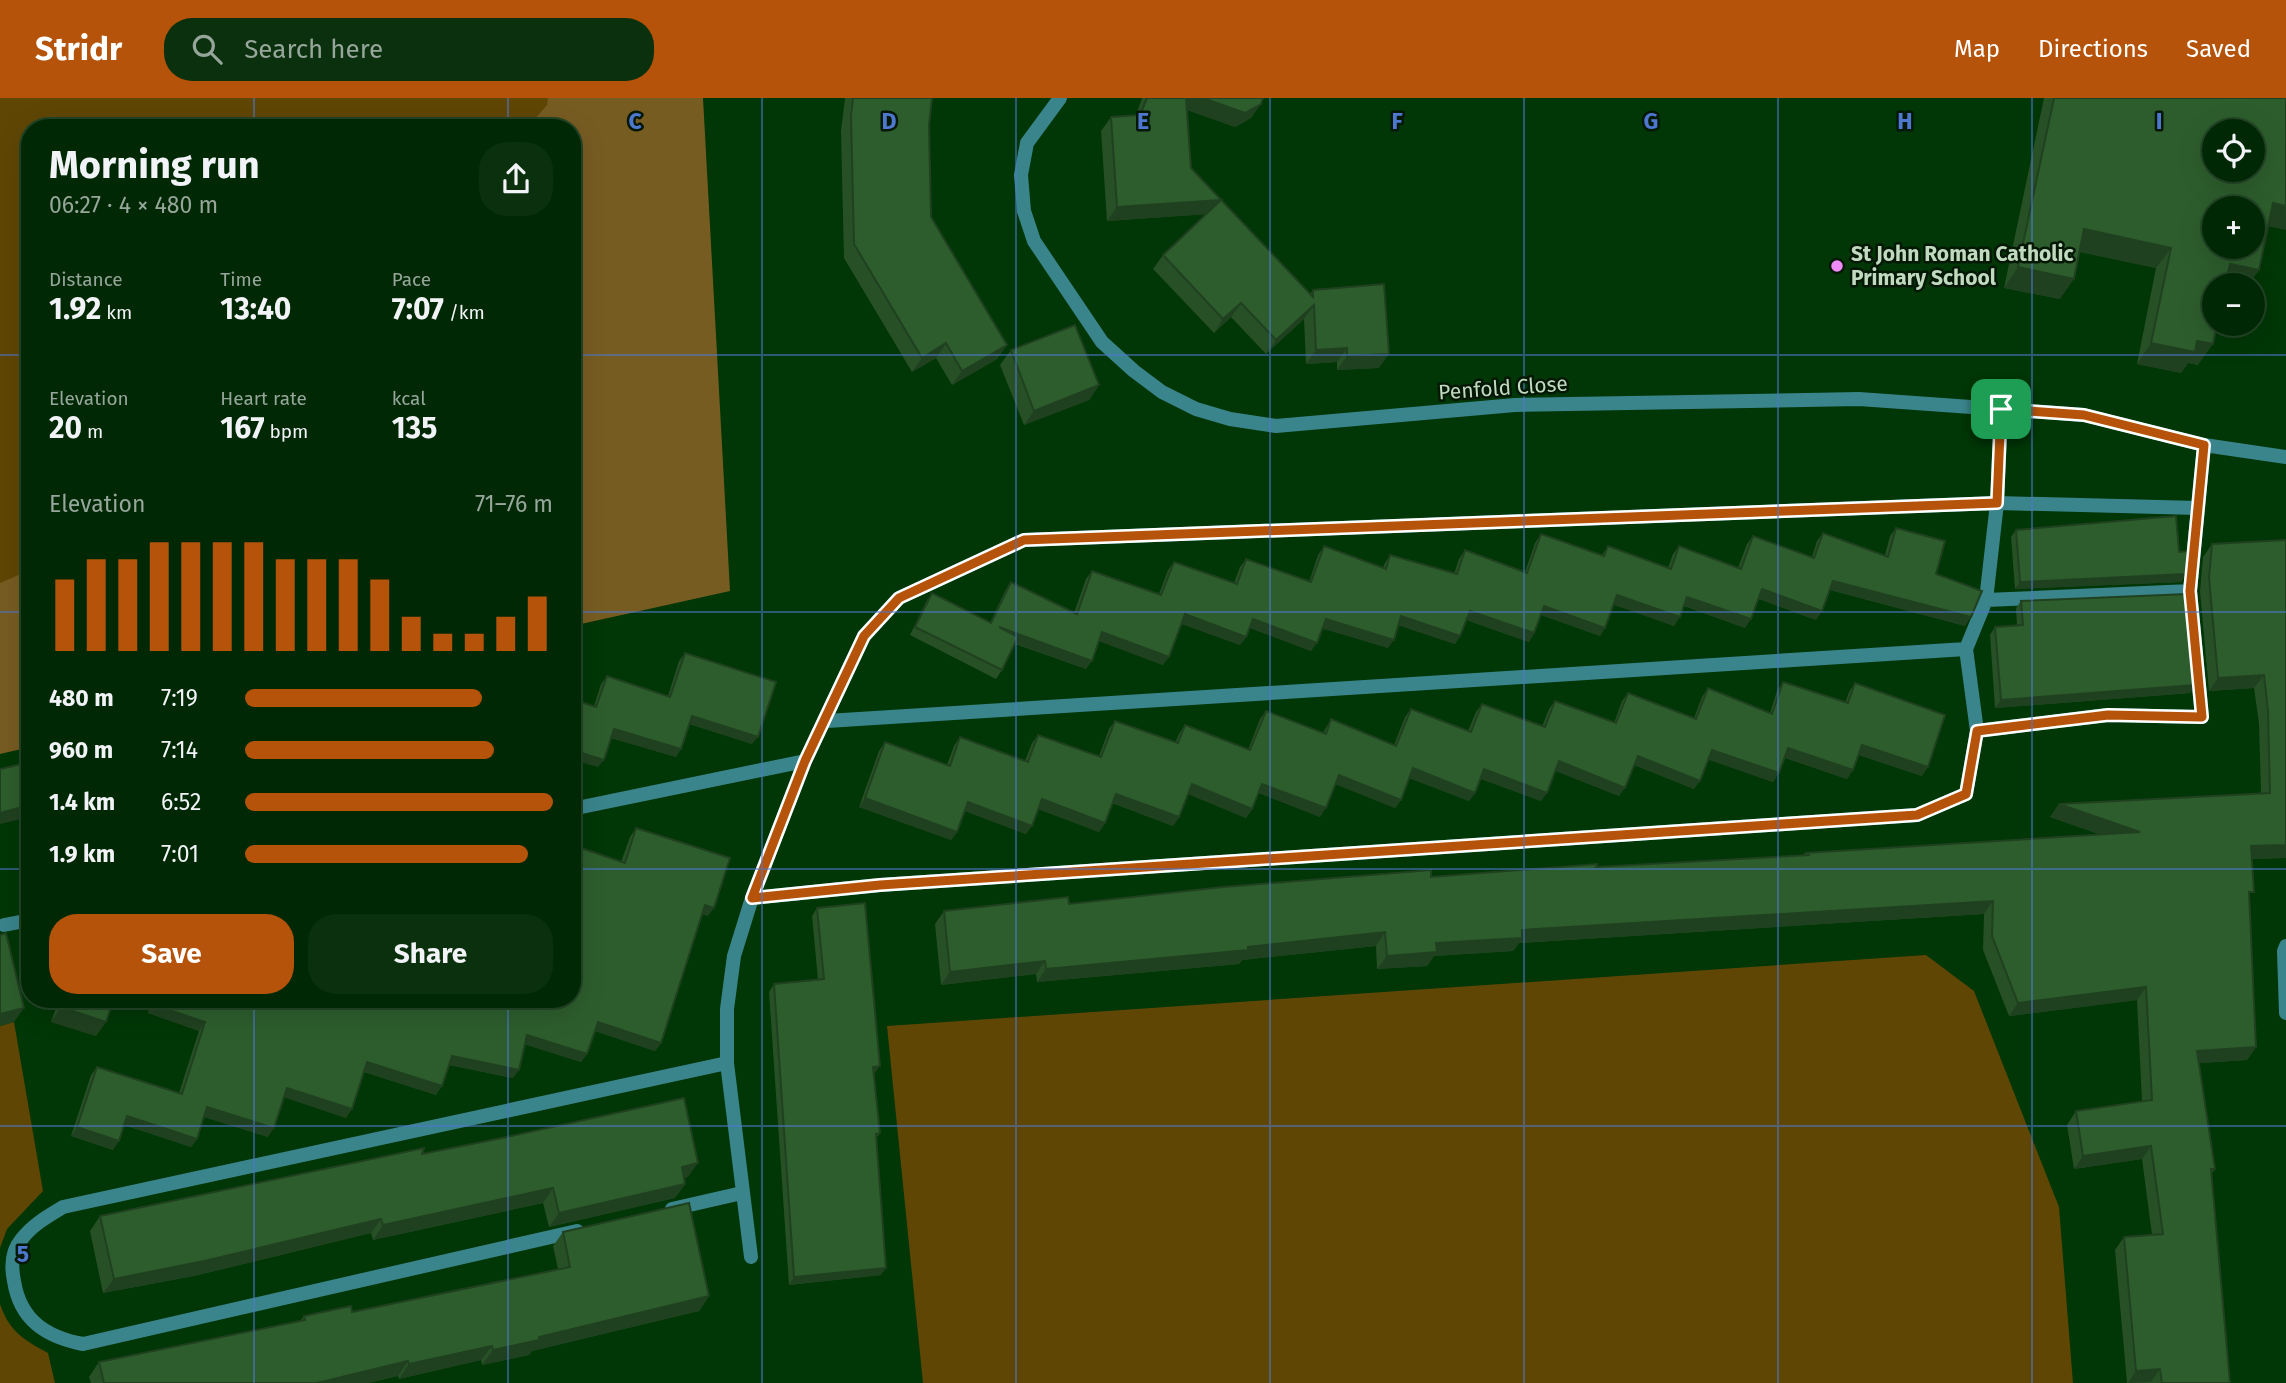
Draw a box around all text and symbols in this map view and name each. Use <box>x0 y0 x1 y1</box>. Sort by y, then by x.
search box <box>164 18 654 81</box>
text: Stridr <box>35 29 122 69</box>
icon: search <box>188 30 226 68</box>
text: Search here <box>244 34 383 65</box>
text: Map <box>1954 35 2000 63</box>
text: Directions <box>2038 35 2148 63</box>
text: Saved <box>2186 35 2251 63</box>
text: C <box>628 107 642 135</box>
text: D <box>882 107 897 135</box>
text: E <box>1137 107 1149 135</box>
text: F <box>1391 107 1403 135</box>
text: G <box>1644 107 1658 135</box>
text: H <box>1897 107 1913 135</box>
text: I <box>2156 107 2162 135</box>
map controls <box>2202 119 2265 336</box>
button: locate <box>2202 119 2265 182</box>
text: Morning run <box>49 142 260 188</box>
button: share <box>479 142 553 216</box>
text: 06:27 · 4 × 480 m <box>49 191 218 219</box>
button: + <box>2202 196 2265 259</box>
place label: St John Roman Catholic Primary School <box>1851 241 2074 291</box>
marker: St John Roman Catholic Primary School <box>1829 258 1845 274</box>
text: Distance <box>49 268 123 291</box>
text: Time <box>220 268 262 291</box>
text: Pace <box>392 268 431 291</box>
button: − <box>2202 273 2265 336</box>
text: 1.92 <box>49 291 101 327</box>
text: 13:40 <box>220 291 291 327</box>
text: 7:07 <box>392 291 444 327</box>
text: km <box>101 301 132 324</box>
text: /km <box>444 301 485 324</box>
street label: Penfold Close <box>1437 371 1569 405</box>
pin <box>1971 379 2031 439</box>
text: Elevation <box>49 387 129 410</box>
text: Heart rate <box>220 387 307 410</box>
text: kcal <box>392 387 426 410</box>
icon: arrive <box>1982 390 2020 428</box>
text: 20 <box>49 410 82 446</box>
text: 167 <box>220 410 264 446</box>
text: 135 <box>392 410 437 446</box>
text: m <box>82 420 103 443</box>
text: bpm <box>264 420 308 443</box>
text: Elevation <box>49 490 145 518</box>
text: 71–76 m <box>475 490 553 518</box>
text: 480 m <box>49 684 114 712</box>
text: 7:19 <box>161 684 198 712</box>
text: 960 m <box>49 736 113 764</box>
text: 7:14 <box>161 736 198 764</box>
text: 1.4 km <box>49 788 115 816</box>
text: 6:52 <box>161 788 202 816</box>
text: 1.9 km <box>49 840 115 868</box>
text: 7:01 <box>161 840 199 868</box>
button: Save <box>49 914 294 994</box>
button: Share <box>308 914 553 994</box>
text: 5 <box>17 1240 29 1268</box>

